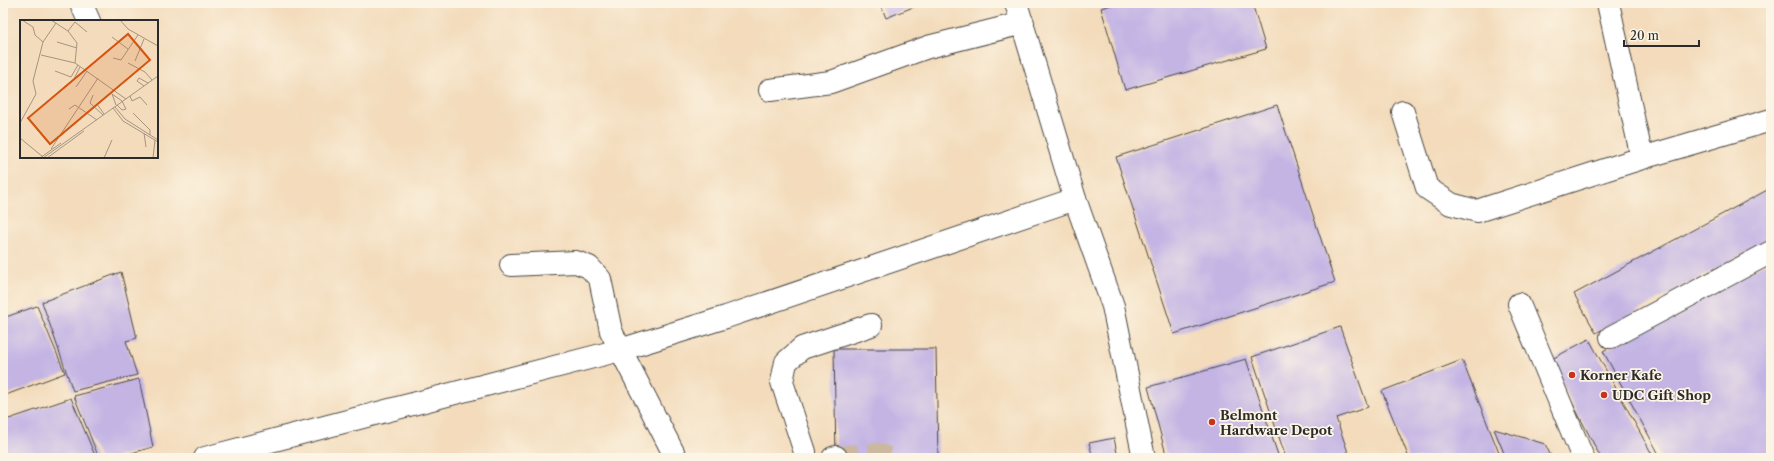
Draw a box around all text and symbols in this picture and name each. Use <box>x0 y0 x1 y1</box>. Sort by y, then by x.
inset map <box>20 20 158 158</box>
scale bar <box>1624 22 1699 48</box>
text: 20 m <box>1630 28 1659 43</box>
place label: Korner Kafe <box>1580 367 1662 383</box>
marker: Korner Kafe <box>1567 370 1577 380</box>
place label: UDC Gift Shop <box>1612 387 1711 403</box>
marker: UDC Gift Shop <box>1599 390 1609 400</box>
place label: Belmont Hardware Depot <box>1220 407 1333 438</box>
marker: Belmont Hardware Depot <box>1207 417 1217 427</box>

